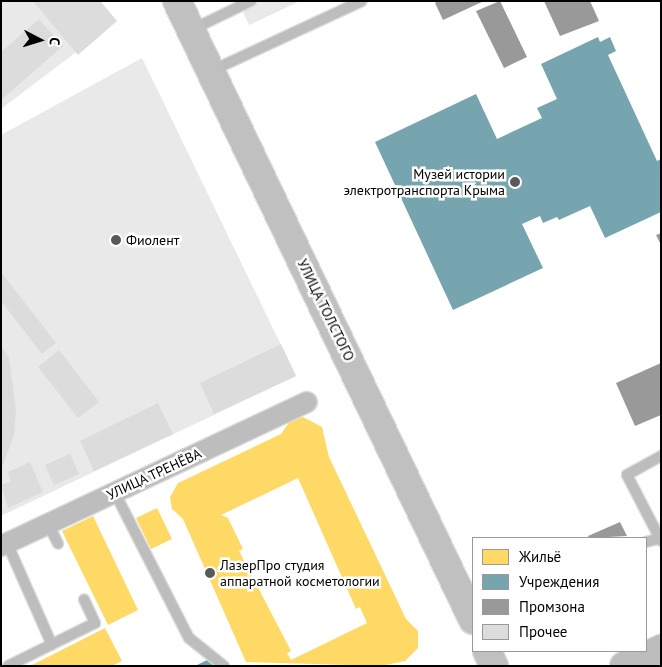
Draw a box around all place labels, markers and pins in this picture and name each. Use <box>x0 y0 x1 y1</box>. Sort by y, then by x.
place label: Музей истории электротранспорта Крыма <box>343 166 505 198</box>
marker: Музей истории электротранспорта Крыма <box>509 176 521 188</box>
place label: Фиолент <box>126 232 179 248</box>
marker: Фиолент <box>110 234 122 246</box>
place label: ЛазерПро студия аппаратной косметологии <box>220 557 380 590</box>
marker: ЛазерПро студия аппаратной косметологии <box>204 567 216 579</box>

